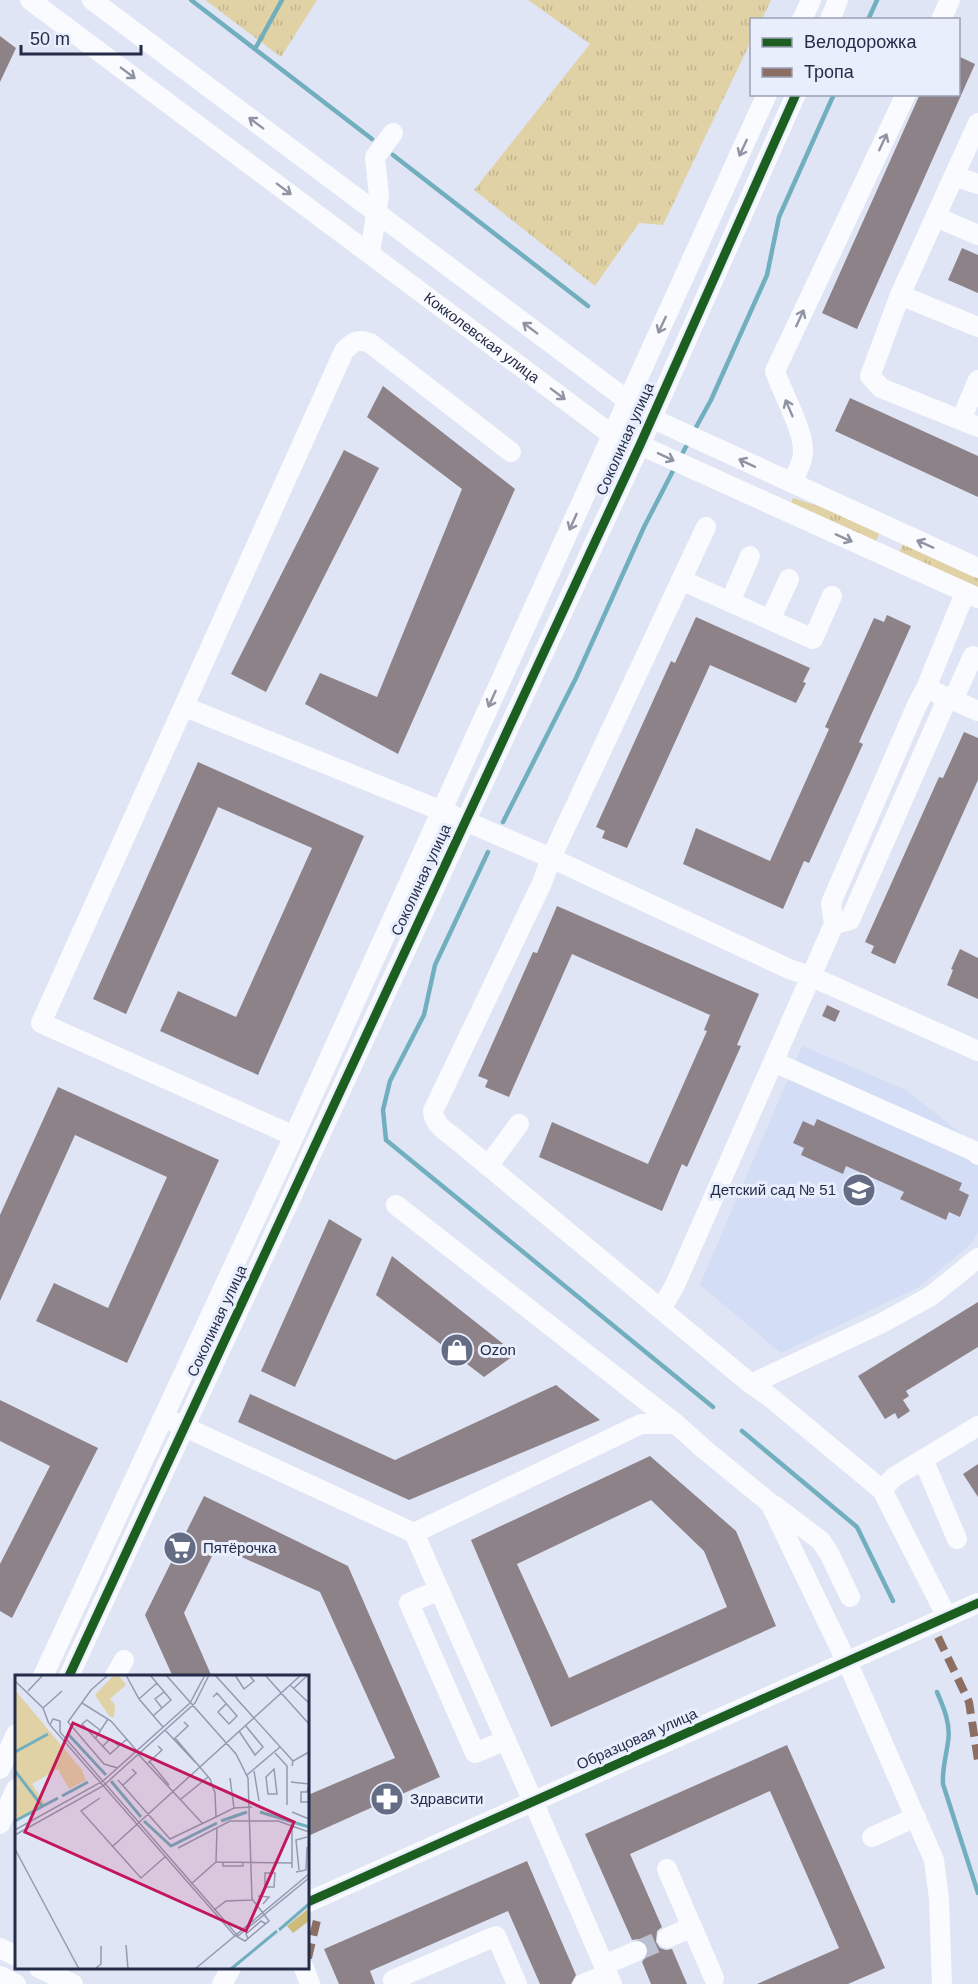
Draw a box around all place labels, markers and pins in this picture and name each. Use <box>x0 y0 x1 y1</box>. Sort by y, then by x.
school or university icon: Детский сад № 51 <box>841 1172 877 1208</box>
place label: Детский сад № 51 <box>711 1181 836 1198</box>
shop icon: Ozon <box>439 1332 475 1368</box>
place label: Ozon <box>480 1341 516 1358</box>
supermarket icon: Пятёрочка <box>162 1530 198 1566</box>
place label: Пятёрочка <box>203 1539 277 1556</box>
pharmacy icon: Здравсити <box>369 1781 405 1817</box>
place label: Здравсити <box>410 1790 483 1807</box>

